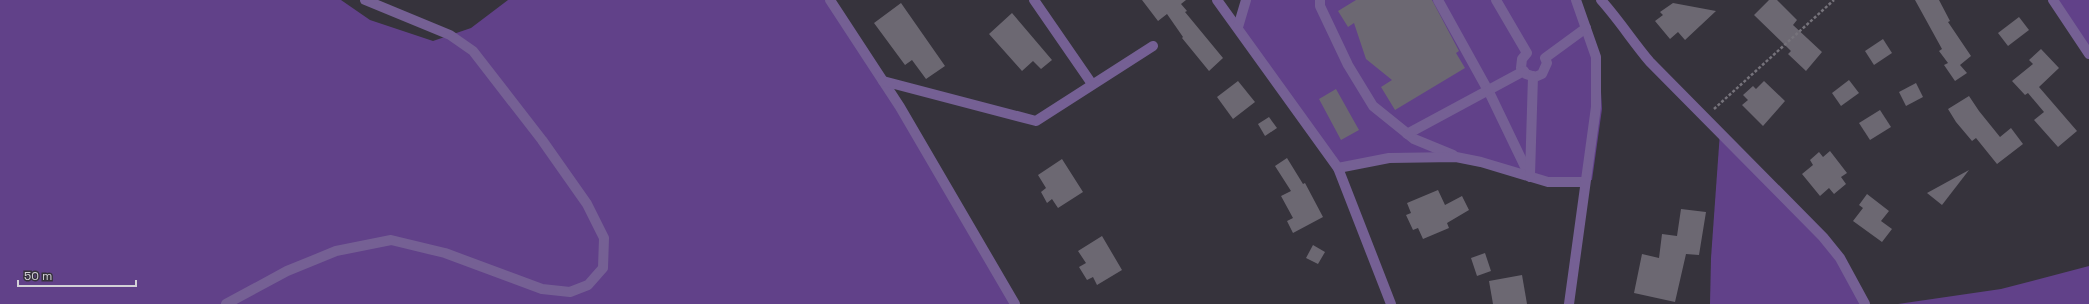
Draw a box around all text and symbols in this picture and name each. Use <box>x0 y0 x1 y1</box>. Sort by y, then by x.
scale bar <box>18 262 136 288</box>
text: 50 m <box>24 268 52 284</box>

